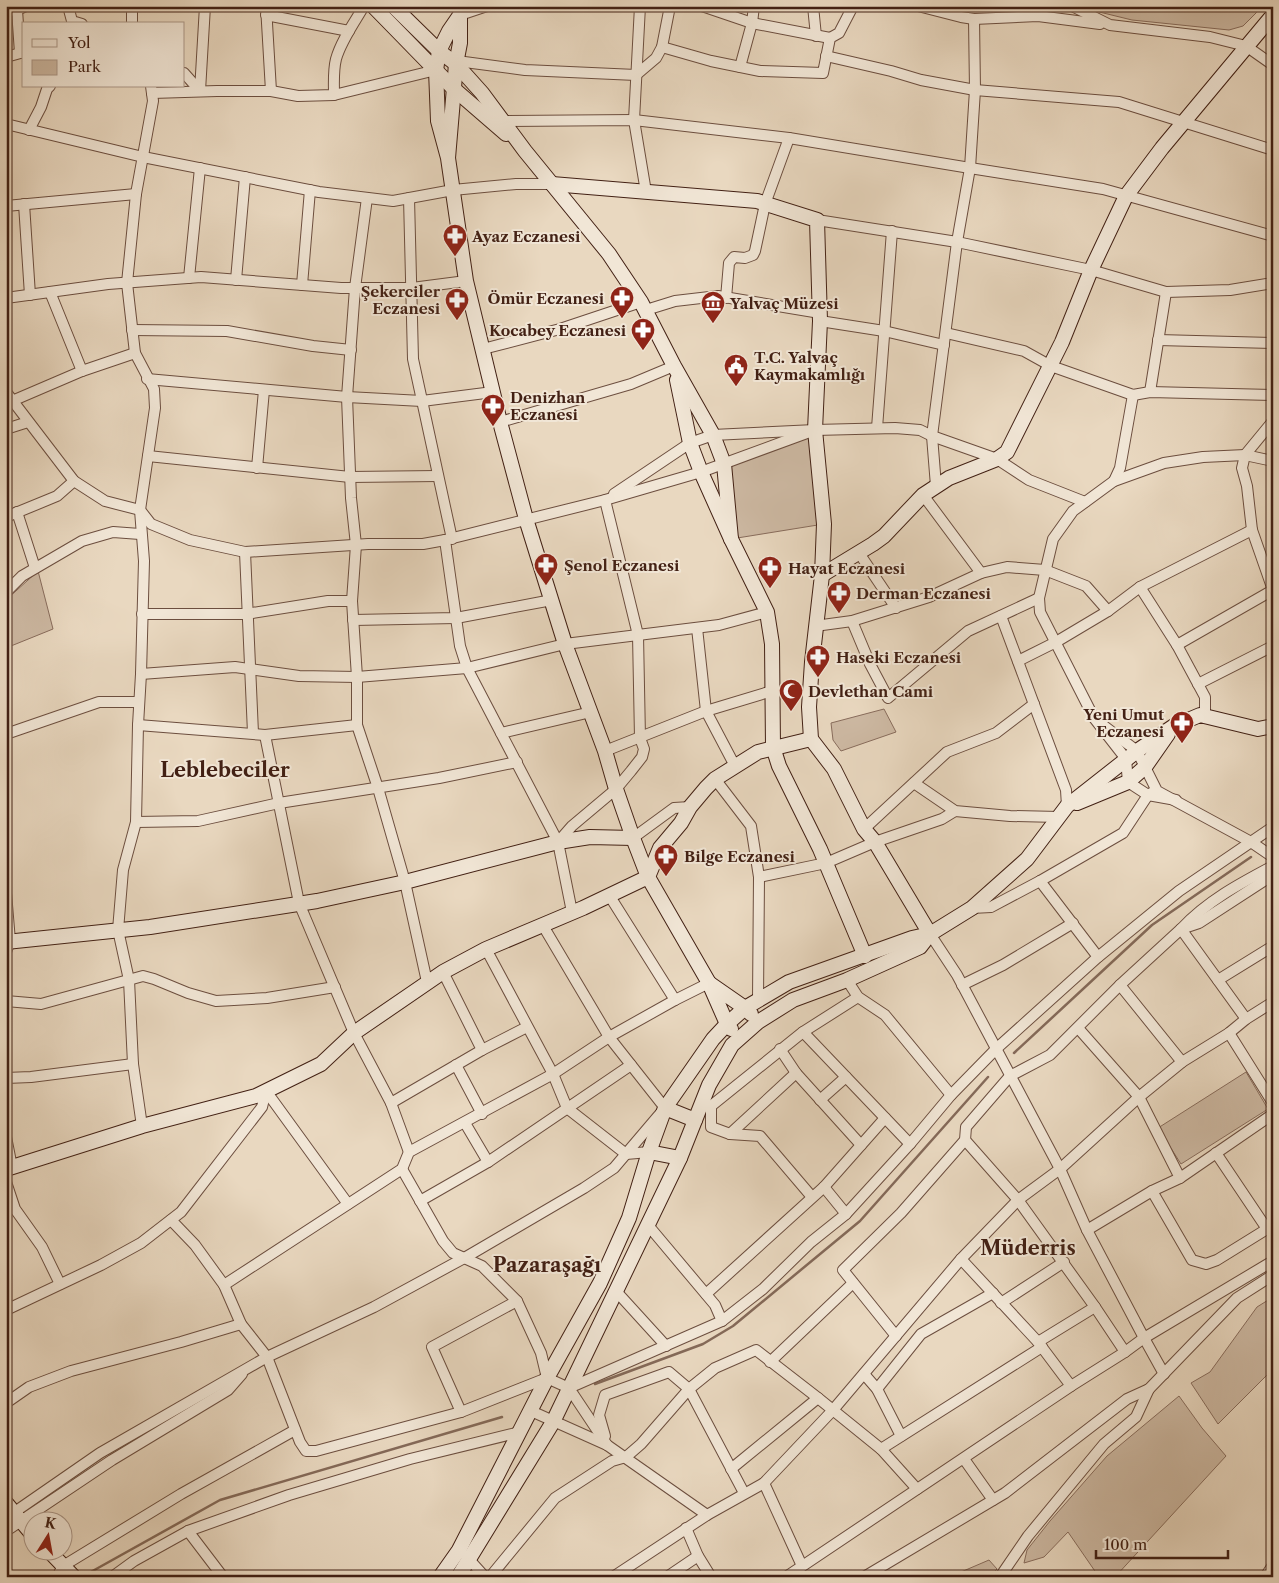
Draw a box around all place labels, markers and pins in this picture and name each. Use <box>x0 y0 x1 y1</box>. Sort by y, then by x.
pharmacy icon: Ayaz Eczanesi <box>442 223 468 257</box>
place label: Ayaz Eczanesi <box>471 227 581 246</box>
place label: Şekerciler Eczanesi <box>361 282 441 318</box>
pharmacy icon: Ömür Eczanesi <box>609 285 635 319</box>
pharmacy icon: Şekerciler Eczanesi <box>444 287 470 321</box>
place label: Ömür Eczanesi <box>488 289 605 308</box>
museum icon: Yalvaç Müzesi <box>700 290 726 324</box>
place label: Yalvaç Müzesi <box>729 294 839 313</box>
pharmacy icon: Kocabey Eczanesi <box>630 317 656 351</box>
place label: Kocabey Eczanesi <box>489 321 627 340</box>
place label: T.C. Yalvaç Kaymakamlığı <box>754 348 866 384</box>
public building icon: T.C. Yalvaç Kaymakamlığı <box>723 353 749 387</box>
place label: Denizhan Eczanesi <box>510 388 586 424</box>
pharmacy icon: Denizhan Eczanesi <box>480 393 506 427</box>
pharmacy icon: Şenol Eczanesi <box>533 552 559 586</box>
pharmacy icon: Hayat Eczanesi <box>757 555 783 589</box>
place label: Şenol Eczanesi <box>564 556 680 575</box>
place label: Hayat Eczanesi <box>788 559 906 578</box>
pharmacy icon: Derman Eczanesi <box>826 580 852 614</box>
place label: Derman Eczanesi <box>856 584 991 603</box>
pharmacy icon: Haseki Eczanesi <box>805 644 831 678</box>
place label: Haseki Eczanesi <box>836 648 962 667</box>
mosque icon: Devlethan Cami <box>778 678 804 712</box>
place label: Devlethan Cami <box>808 682 934 701</box>
place label: Yeni Umut Eczanesi <box>1083 705 1165 741</box>
pharmacy icon: Yeni Umut Eczanesi <box>1169 710 1195 744</box>
pharmacy icon: Bilge Eczanesi <box>653 843 679 877</box>
place label: Bilge Eczanesi <box>684 847 796 866</box>

